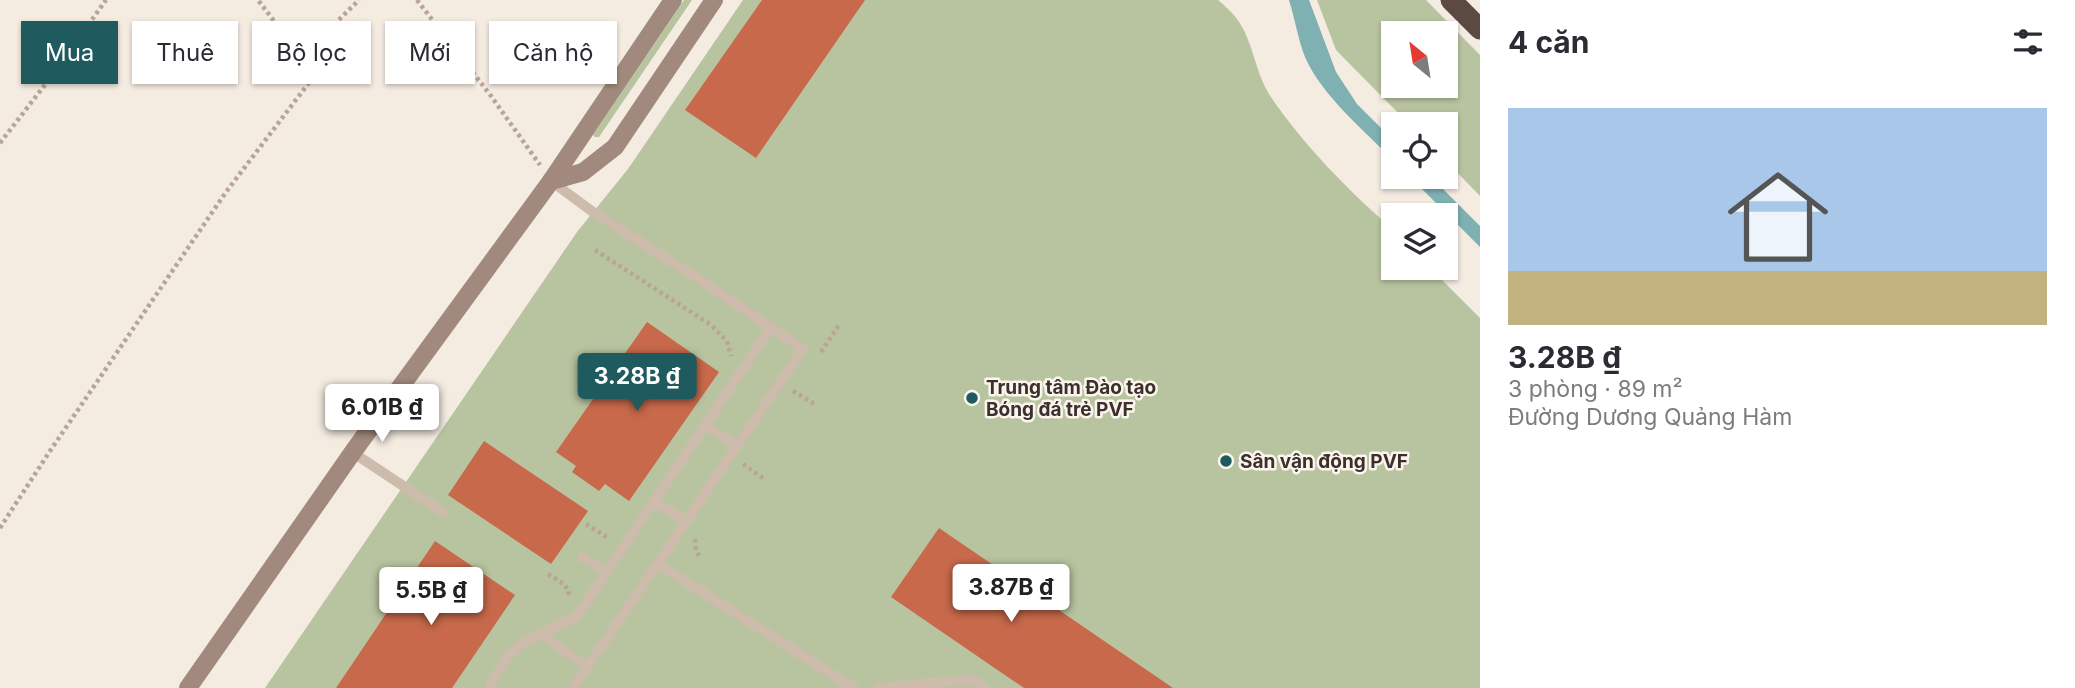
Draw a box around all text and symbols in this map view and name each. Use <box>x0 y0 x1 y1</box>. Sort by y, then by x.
chip: Mua <box>21 21 118 84</box>
chip: Thuê <box>132 21 238 84</box>
chip: Bộ lọc <box>252 21 371 84</box>
chip: Mới <box>385 21 475 84</box>
chip: Căn hộ <box>489 21 617 84</box>
north arrow <box>1381 21 1458 98</box>
map controls <box>1381 21 1458 280</box>
icon: filters <box>2009 23 2047 61</box>
text: 4 căn <box>1508 24 1589 60</box>
button: locate <box>1381 112 1458 189</box>
icon: home <box>1715 154 1841 280</box>
button: layers <box>1381 203 1458 280</box>
text: 3.28B ₫ <box>1508 339 1621 375</box>
pin: 3.28B ₫ <box>572 354 702 413</box>
text: 3.28B ₫ <box>594 362 680 390</box>
text: 3 phòng · 89 m² <box>1508 375 1683 403</box>
place label: Trung tâm Đào tạo Bóng đá trẻ PVF <box>986 376 1156 421</box>
pin: 6.01B ₫ <box>317 384 447 444</box>
marker: Trung tâm Đào tạo Bóng đá trẻ PVF <box>964 390 980 406</box>
text: 6.01B ₫ <box>341 393 423 421</box>
text: Đường Dương Quảng Hàm <box>1508 403 1792 431</box>
place label: Sân vận động PVF <box>1240 450 1408 473</box>
marker: Sân vận động PVF <box>1218 453 1234 469</box>
pin: 3.87B ₫ <box>946 564 1076 624</box>
pin: 5.5B ₫ <box>374 568 488 627</box>
text: 3.87B ₫ <box>969 573 1053 601</box>
text: 5.5B ₫ <box>395 576 467 604</box>

